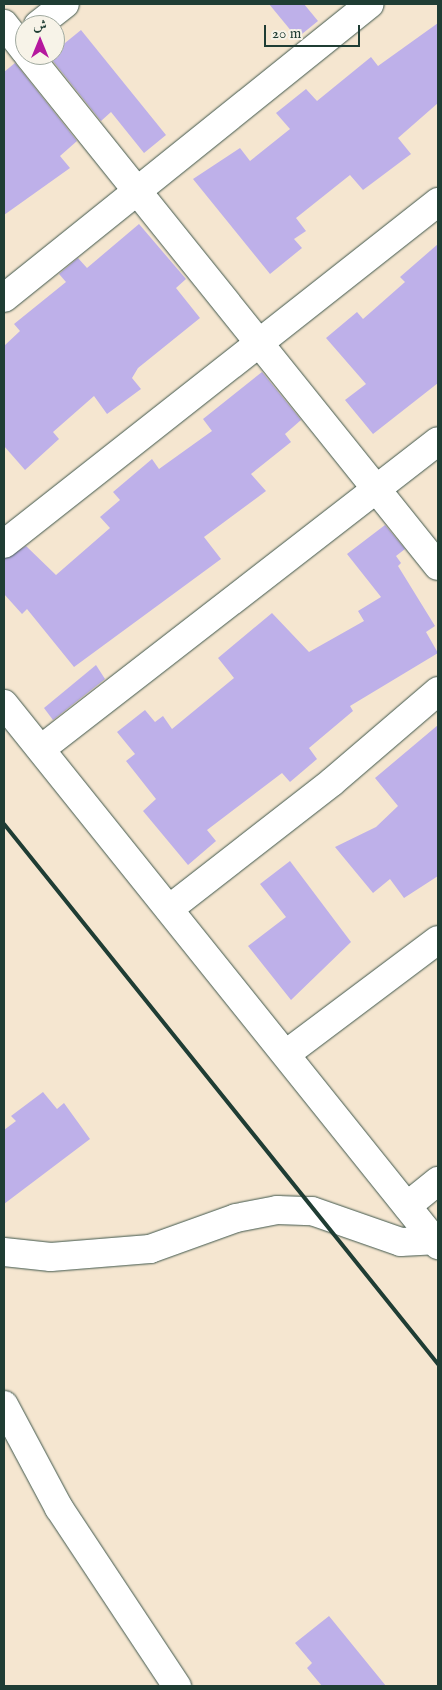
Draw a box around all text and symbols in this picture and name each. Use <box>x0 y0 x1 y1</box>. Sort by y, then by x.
north arrow <box>15 15 65 65</box>
scale bar <box>267 15 363 47</box>
text: ش <box>33 17 47 35</box>
text: 20 m <box>272 24 301 43</box>

